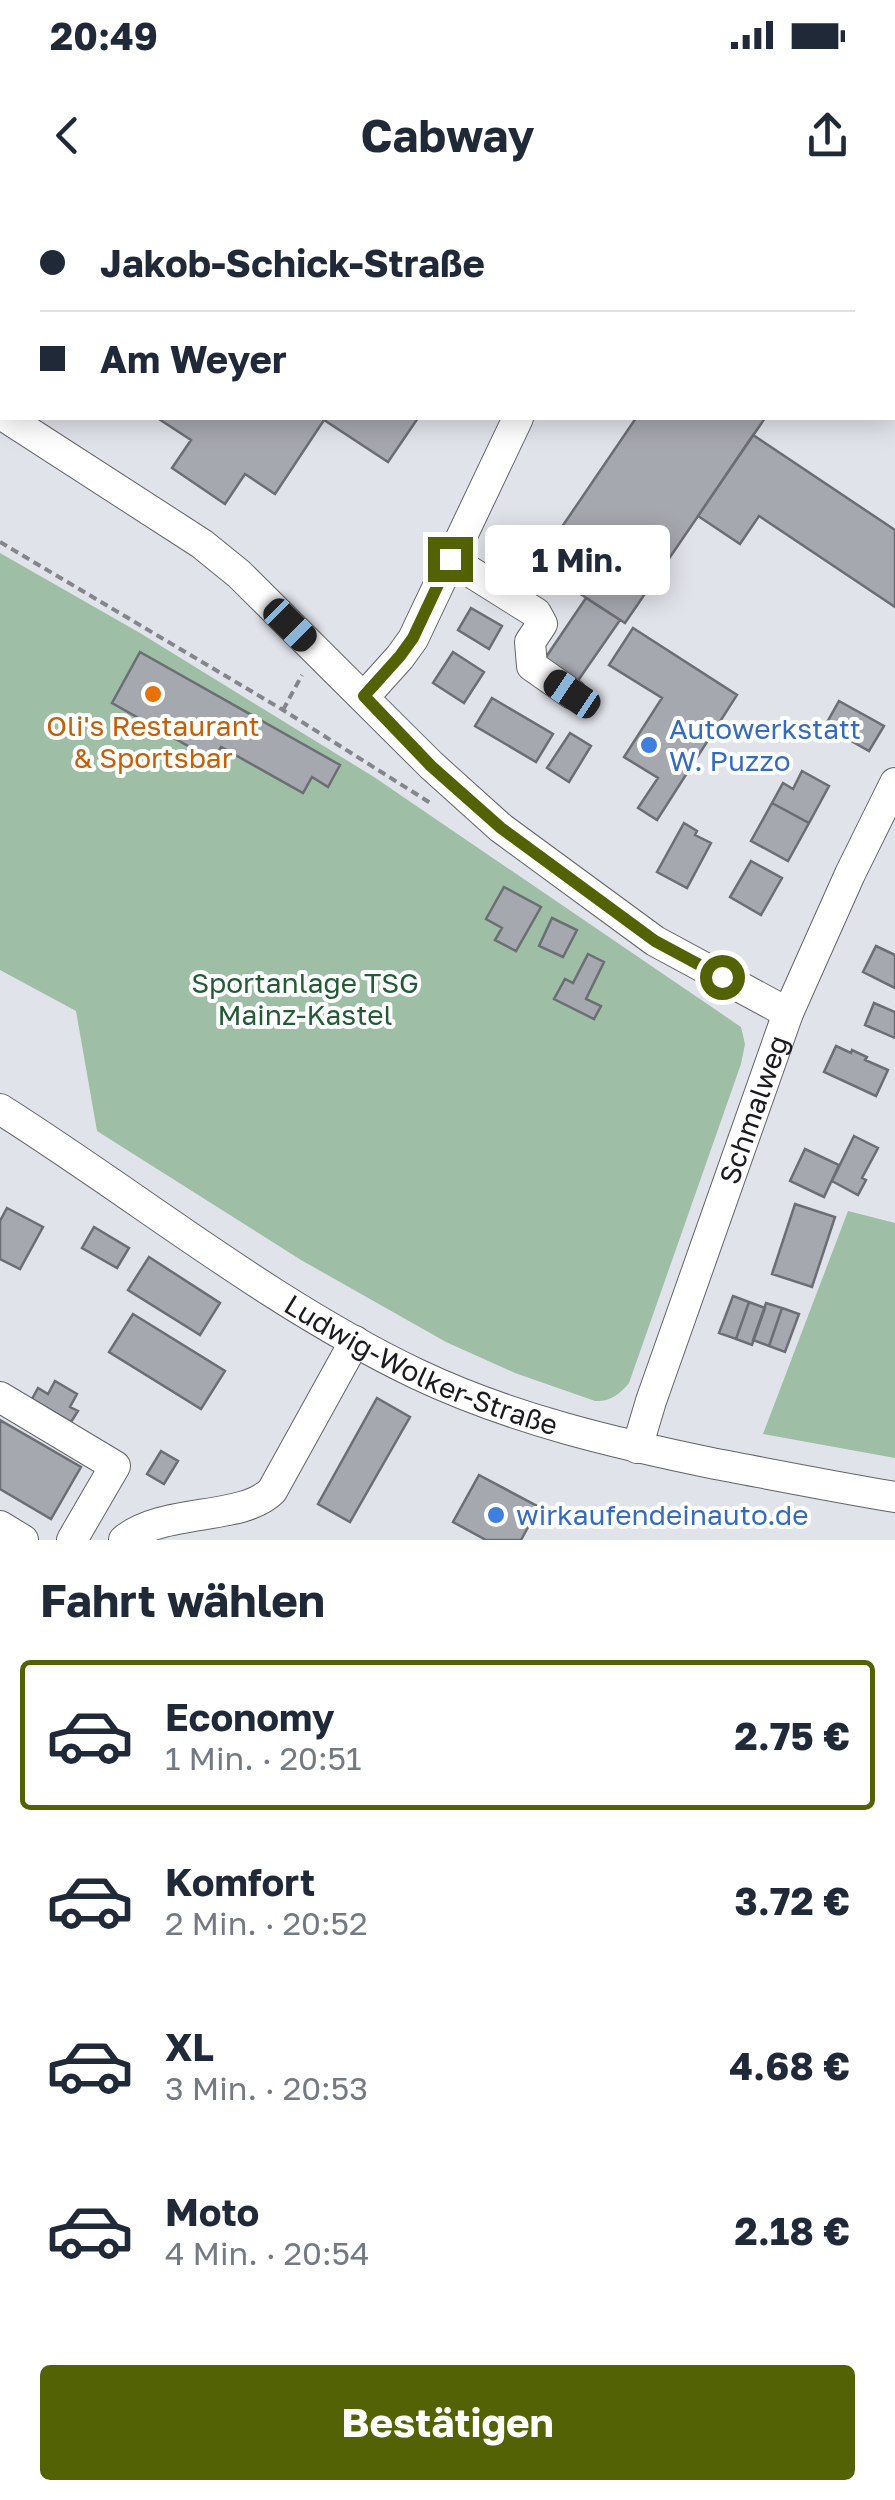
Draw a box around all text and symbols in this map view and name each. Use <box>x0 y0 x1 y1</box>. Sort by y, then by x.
text: 20:49 <box>50 13 158 58</box>
icon: back <box>40 108 95 163</box>
text: Cabway <box>360 108 535 162</box>
icon: share <box>800 108 855 163</box>
text: Jakob-Schick-Straße <box>100 240 485 285</box>
text: Am Weyer <box>100 336 287 381</box>
callout: 1 Min. <box>485 524 670 594</box>
route end <box>428 537 473 582</box>
text: 1 Min. <box>532 541 623 579</box>
car <box>258 593 322 657</box>
car <box>539 665 605 723</box>
marker: Oli's Restaurant & Sportsbar <box>142 683 164 705</box>
place label: Oli's Restaurant & Sportsbar <box>46 709 260 774</box>
place label: Autowerkstatt W. Puzzo <box>669 712 861 777</box>
marker: Autowerkstatt W. Puzzo <box>638 734 660 756</box>
route start <box>700 955 745 1000</box>
park label: Sportanlage TSG Mainz-Kastel <box>191 966 419 1031</box>
street label: Schmalweg <box>712 1031 795 1188</box>
street label: Ludwig-Wolker-Straße <box>279 1287 562 1441</box>
place label: wirkaufendeinauto.de <box>516 1498 809 1531</box>
marker: wirkaufendeinauto.de <box>485 1504 507 1526</box>
text: Fahrt wählen <box>40 1573 325 1627</box>
icon: car <box>45 1690 135 1780</box>
text: Economy <box>165 1694 334 1739</box>
text: 2.75 € <box>734 1713 850 1758</box>
text: 1 Min. · 20:51 <box>165 1739 362 1777</box>
icon: car <box>45 1855 135 1945</box>
text: Komfort <box>165 1859 315 1904</box>
text: 3.72 € <box>734 1878 850 1923</box>
text: 2 Min. · 20:52 <box>165 1904 368 1942</box>
icon: car <box>45 2020 135 2110</box>
text: XL <box>165 2024 214 2069</box>
text: 4.68 € <box>729 2043 850 2088</box>
text: 3 Min. · 20:53 <box>165 2069 368 2107</box>
icon: car <box>45 2185 135 2275</box>
text: Moto <box>165 2189 259 2234</box>
text: 2.18 € <box>734 2208 850 2253</box>
text: 4 Min. · 20:54 <box>165 2234 370 2272</box>
button: Bestätigen <box>40 2365 855 2480</box>

